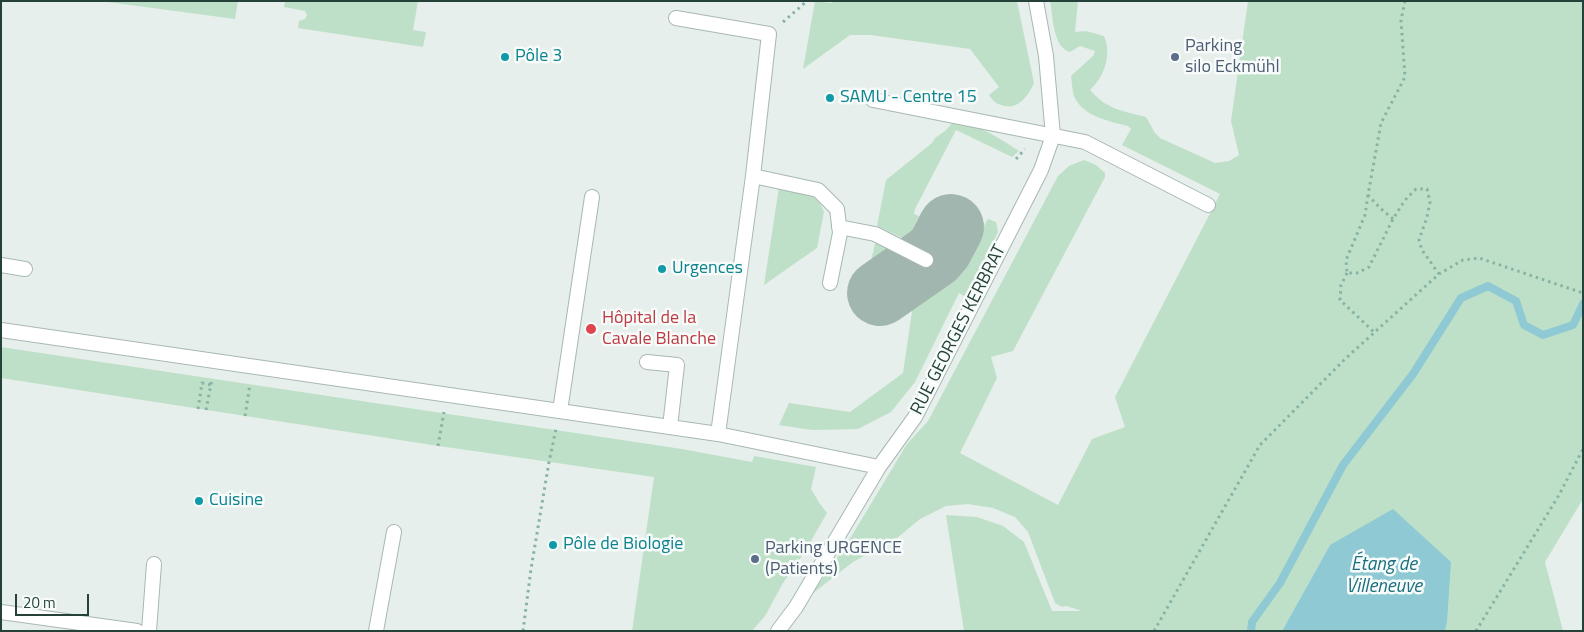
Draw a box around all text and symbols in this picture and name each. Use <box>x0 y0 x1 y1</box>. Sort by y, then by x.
place label: Parking silo Eckmühl <box>1185 36 1280 78</box>
place label: Pôle 3 <box>515 46 562 68</box>
marker: Pôle 3 <box>499 51 511 63</box>
marker: Parking silo Eckmühl <box>1169 51 1181 63</box>
place label: SAMU - Centre 15 <box>840 87 977 109</box>
marker: SAMU - Centre 15 <box>824 92 836 104</box>
street label: RUE GEORGES KERBRAT <box>907 241 1011 419</box>
place label: Urgences <box>672 258 743 280</box>
marker: Urgences <box>656 263 668 275</box>
place label: Hôpital de la Cavale Blanche <box>602 308 716 350</box>
marker: Hôpital de la Cavale Blanche <box>584 322 598 336</box>
place label: Cuisine <box>209 490 263 512</box>
marker: Cuisine <box>193 495 205 507</box>
place label: Pôle de Biologie <box>563 534 683 556</box>
place label: Parking URGENCE (Patients) <box>765 538 902 580</box>
marker: Pôle de Biologie <box>547 539 559 551</box>
marker: Parking URGENCE (Patients) <box>749 553 761 565</box>
water label: Étang de Villeneuve <box>1346 554 1422 598</box>
scale bar <box>18 584 91 616</box>
text: 20 m <box>23 591 56 614</box>

